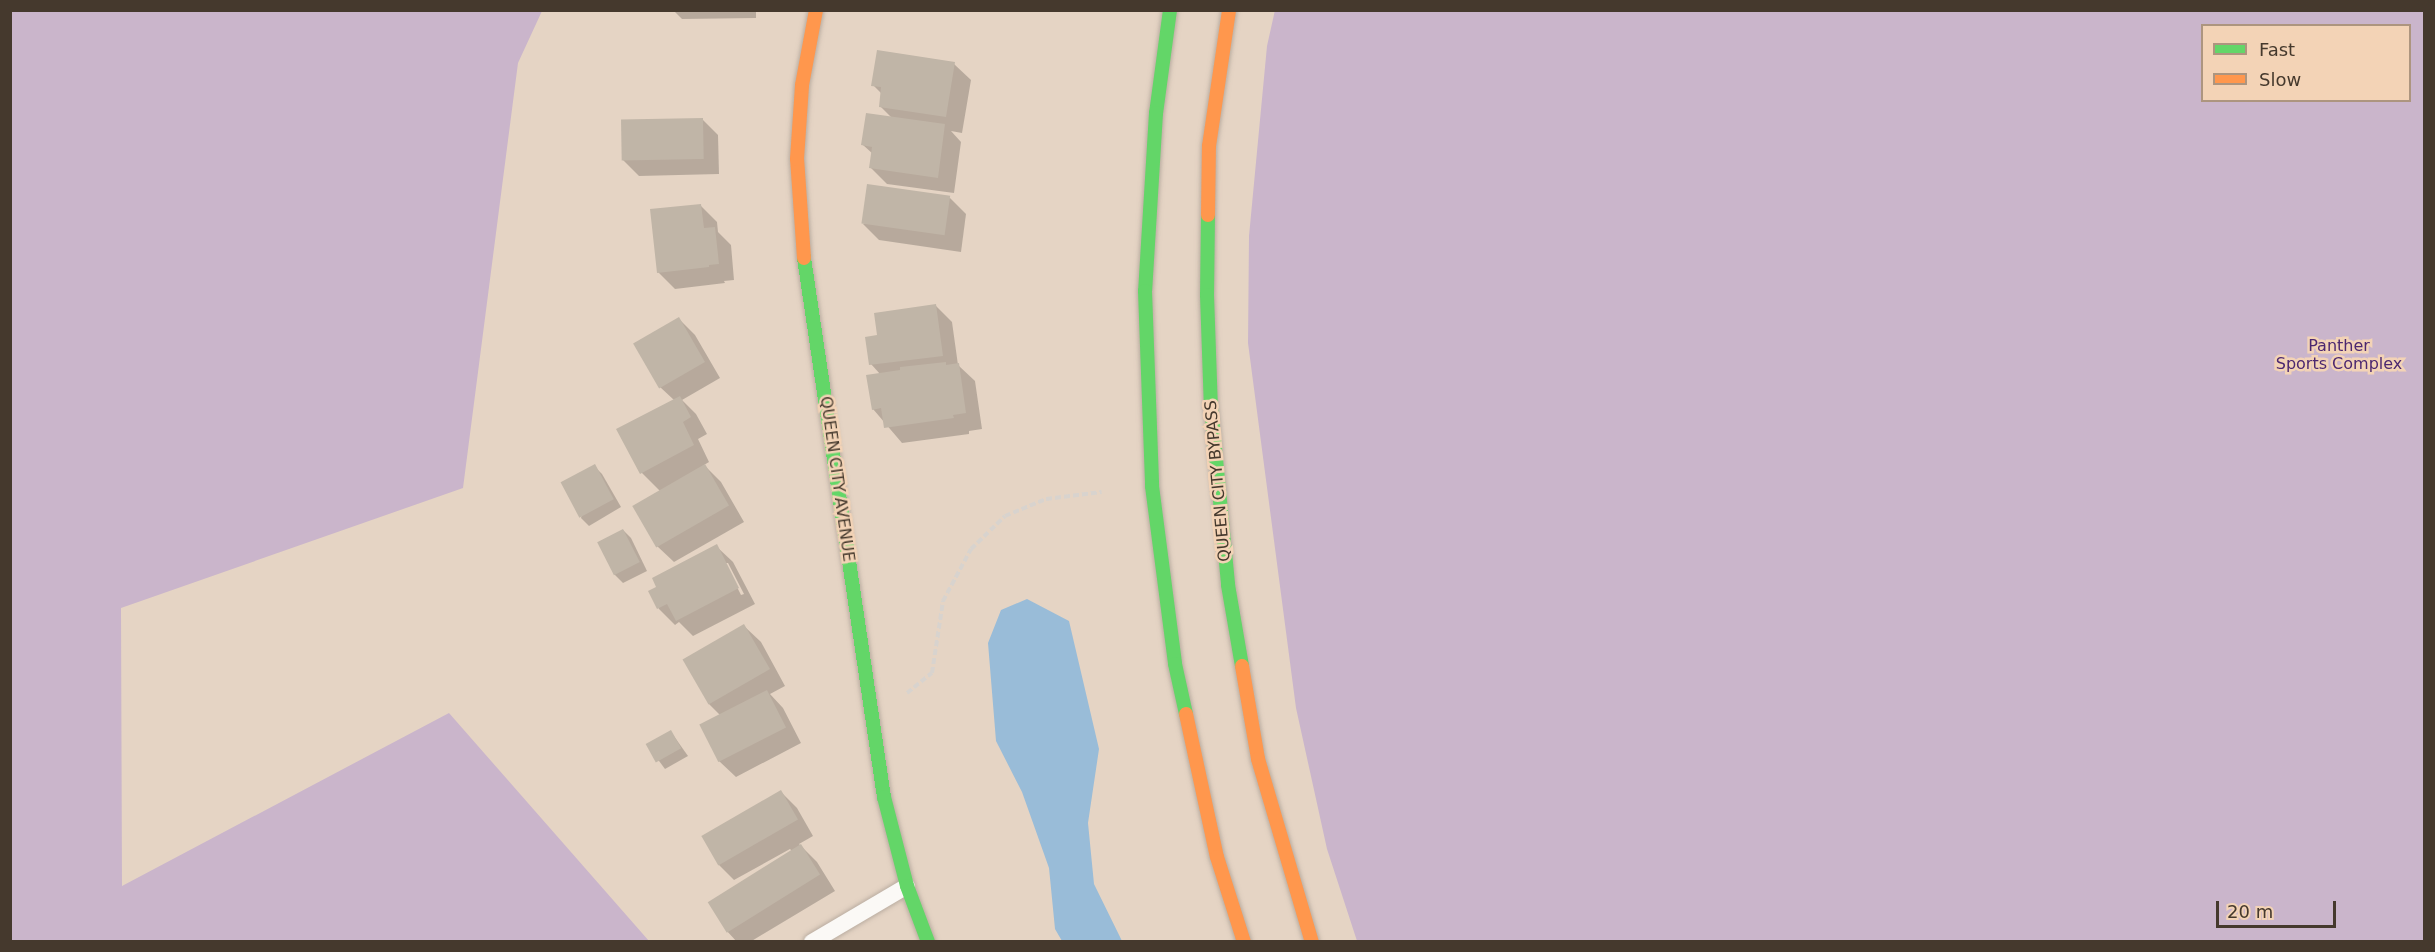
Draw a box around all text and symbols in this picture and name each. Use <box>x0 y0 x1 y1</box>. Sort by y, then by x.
legend <box>2201 24 2411 102</box>
text: Fast <box>2259 39 2295 60</box>
text: Slow <box>2259 69 2301 90</box>
park label: Panther Sports Complex <box>2276 336 2402 374</box>
street label: QUEEN CITY AVENUE <box>816 395 858 563</box>
street label: QUEEN CITY BYPASS <box>1201 400 1235 562</box>
scale bar <box>2219 889 2339 927</box>
text: 20 m <box>2227 901 2273 922</box>

